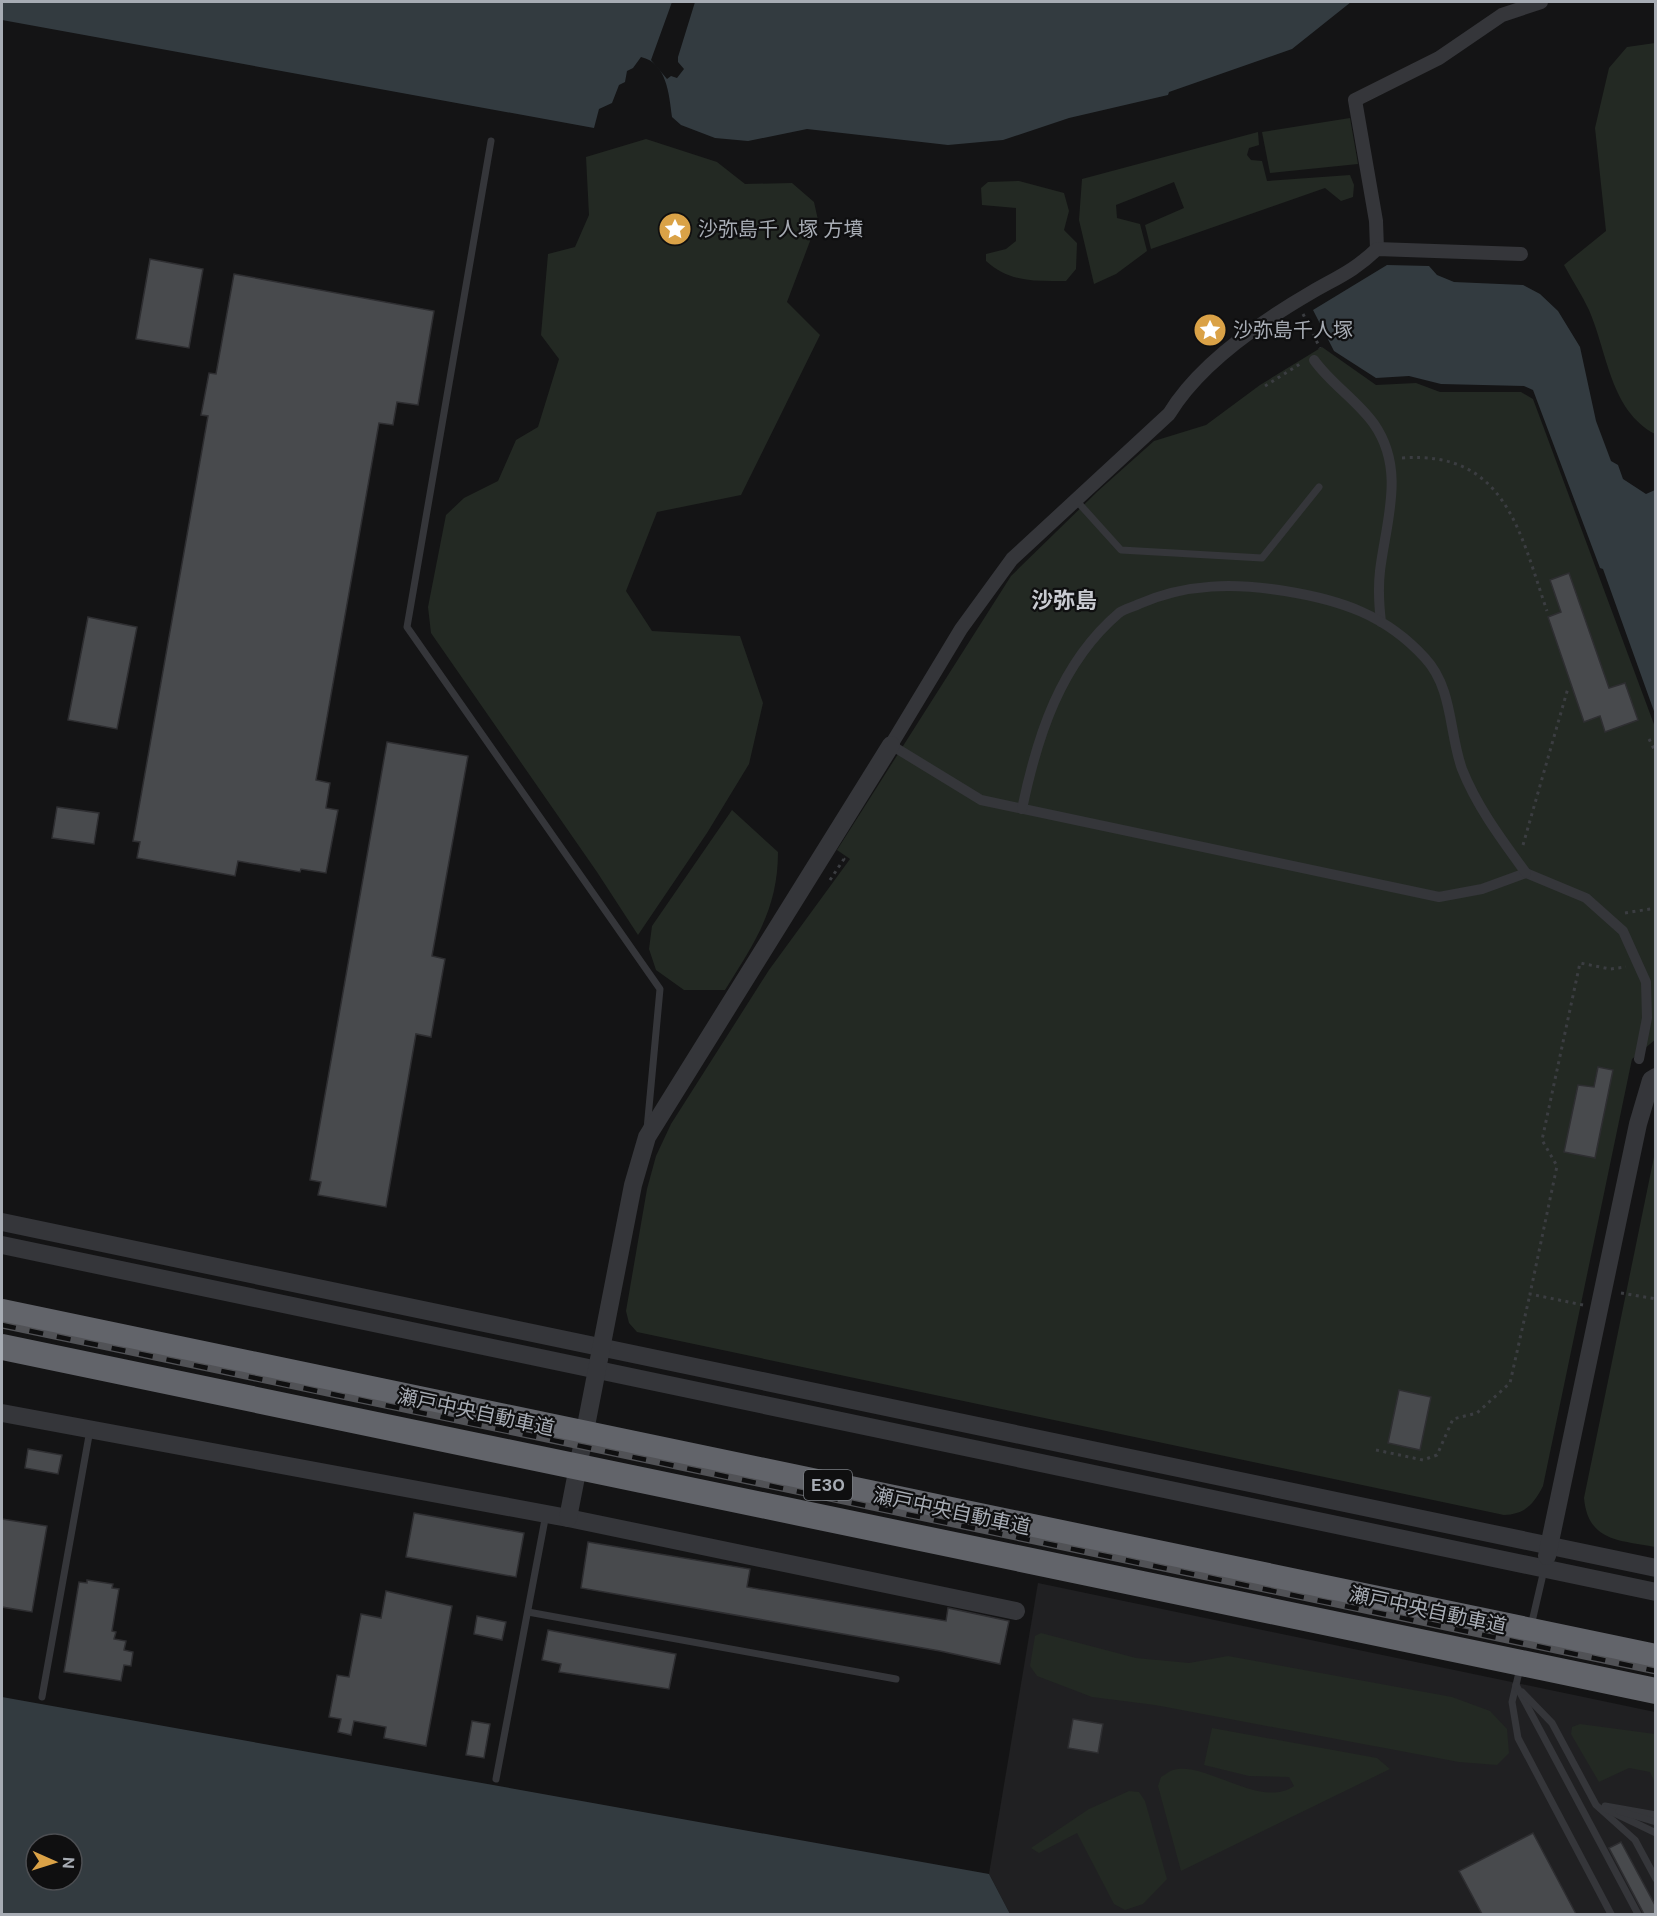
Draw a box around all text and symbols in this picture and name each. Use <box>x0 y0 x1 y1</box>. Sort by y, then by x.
place icon: 沙弥島千人塚 方墳 <box>657 211 693 247</box>
place label: 沙弥島千人塚 方墳 <box>698 216 863 242</box>
place icon: 沙弥島千人塚 <box>1192 312 1228 348</box>
place label: 沙弥島千人塚 <box>1233 317 1353 343</box>
district label: 沙弥島 <box>1031 586 1097 615</box>
street label: 瀬戸中央自動車道 <box>395 1383 557 1441</box>
road number: E30 <box>804 1470 852 1500</box>
street label: 瀬戸中央自動車道 <box>871 1482 1033 1540</box>
street label: 瀬戸中央自動車道 <box>1347 1581 1509 1639</box>
north arrow <box>24 1832 84 1892</box>
text: N <box>58 1856 79 1869</box>

